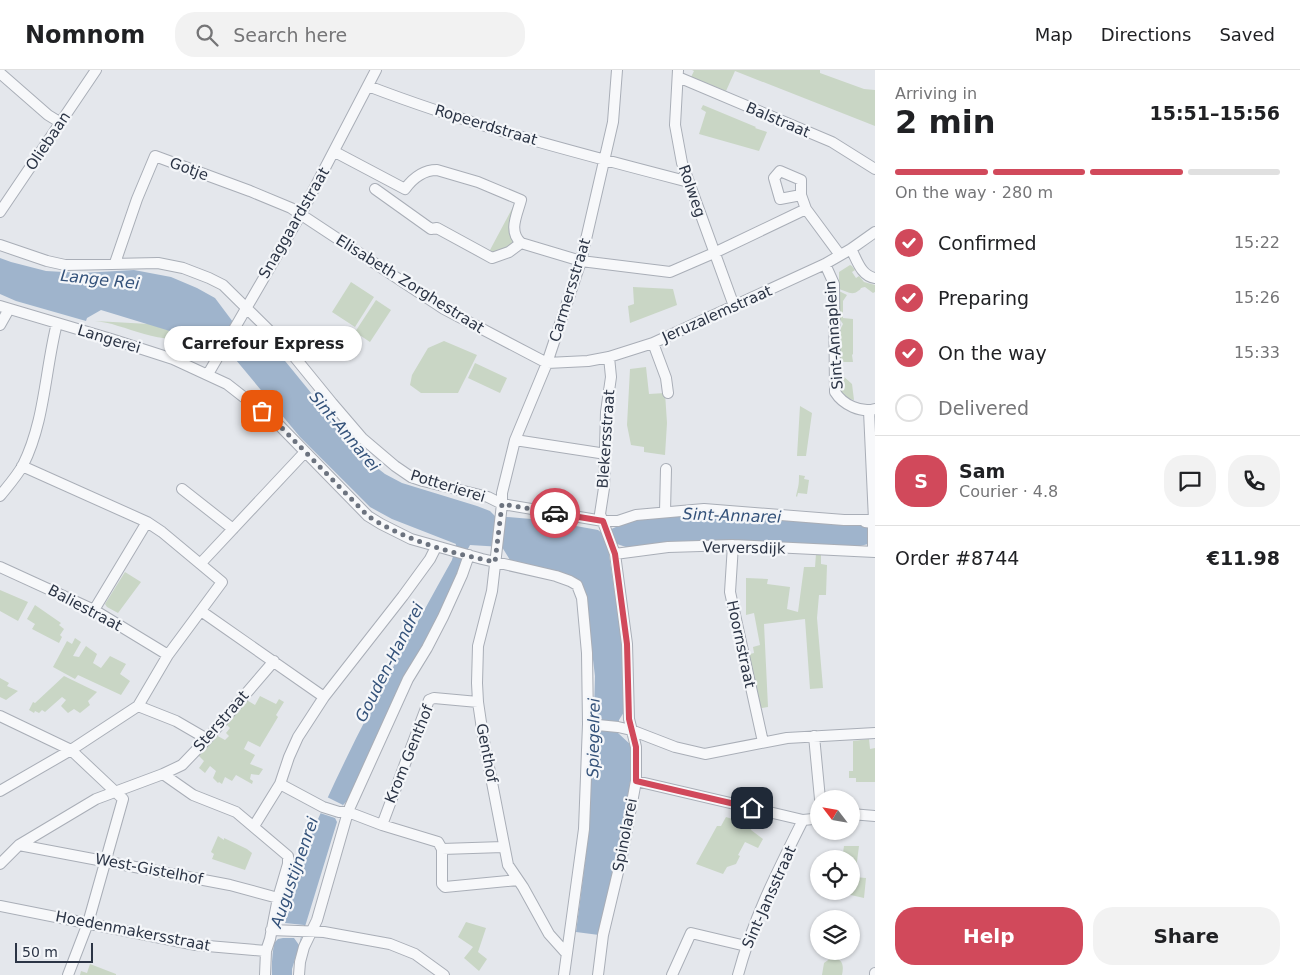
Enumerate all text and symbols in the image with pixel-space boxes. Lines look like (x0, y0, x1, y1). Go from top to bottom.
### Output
search box (175, 12, 525, 57)
text: Nomnom (25, 21, 145, 49)
icon: search (193, 21, 221, 49)
text: Search here (233, 24, 347, 46)
text: Map (1035, 24, 1073, 45)
text: Directions (1101, 24, 1191, 45)
text: Saved (1219, 24, 1275, 45)
text: Arriving in (895, 84, 977, 103)
street label: Balstraat (743, 98, 813, 142)
street label: Ropeerdstraat (432, 101, 540, 149)
text: 15:51–15:56 (1150, 102, 1280, 124)
text: 2 min (895, 103, 996, 141)
street label: Oliebaan (22, 108, 74, 174)
street label: Gotje (167, 154, 211, 184)
street label: Rolweg (675, 162, 709, 220)
street label: Snaggaardstraat (255, 164, 333, 282)
text: On the way · 280 m (895, 183, 1053, 202)
icon: check (895, 229, 923, 257)
street label: Elisabeth Zorghestraat (333, 231, 488, 337)
text: Confirmed (938, 232, 1037, 254)
text: 15:22 (1234, 233, 1280, 252)
street label: Carmersstraat (546, 236, 594, 344)
water label: Lange Rei (59, 266, 141, 293)
street label: Sint-Annaplein (821, 280, 847, 390)
street label: Jeruzalemstraat (658, 282, 775, 347)
icon: check (895, 284, 923, 312)
text: Preparing (938, 287, 1029, 309)
text: 15:26 (1234, 288, 1280, 307)
street label: Langerei (75, 321, 143, 357)
callout: Carrefour Express (163, 326, 361, 361)
text: Carrefour Express (182, 334, 344, 353)
icon: check (895, 339, 923, 367)
text: On the way (938, 342, 1047, 364)
text: 15:33 (1234, 343, 1280, 362)
water label: Sint-Annarei (306, 387, 384, 476)
street label: Blekersstraat (594, 389, 618, 489)
pin (241, 390, 283, 432)
icon: bag (248, 397, 276, 425)
text: Delivered (938, 397, 1029, 419)
button: chat (1164, 455, 1216, 507)
button: phone (1228, 455, 1280, 507)
text: Sam (959, 460, 1005, 482)
street label: Potterierei (408, 466, 488, 506)
text: S (914, 470, 928, 492)
text: Courier · 4.8 (959, 482, 1058, 501)
courier (530, 488, 580, 538)
icon: car (541, 499, 569, 527)
water label: Sint-Annarei (682, 504, 782, 527)
street label: Verversdijk (702, 538, 786, 558)
text: Order #8744 (895, 547, 1019, 569)
text: €11.98 (1207, 547, 1280, 569)
street label: Baliestraat (45, 581, 125, 635)
water label: Gouden-Handrei (351, 599, 428, 725)
street label: Hoornstraat (723, 599, 759, 690)
street label: Sterstraat (190, 687, 252, 755)
water label: Spiegelrei (583, 697, 604, 778)
street label: Krom Genthof (381, 702, 437, 806)
street label: Genthof (472, 722, 502, 785)
pin (731, 787, 773, 829)
north arrow (810, 790, 860, 840)
map controls (810, 790, 860, 960)
icon: home (738, 794, 766, 822)
street label: Spinolarei (609, 797, 641, 873)
water label: Augustijnenrei (266, 814, 322, 931)
street label: Sint-Jansstraat (738, 843, 800, 951)
street label: West-Gistelhof (93, 850, 205, 888)
button: locate (810, 850, 860, 900)
street label: Hoedenmakersstraat (54, 907, 212, 955)
button: Help (895, 907, 1083, 965)
button: Share (1093, 907, 1280, 965)
button: layers (810, 910, 860, 960)
scale bar (15, 940, 92, 963)
text: 50 m (22, 944, 58, 960)

